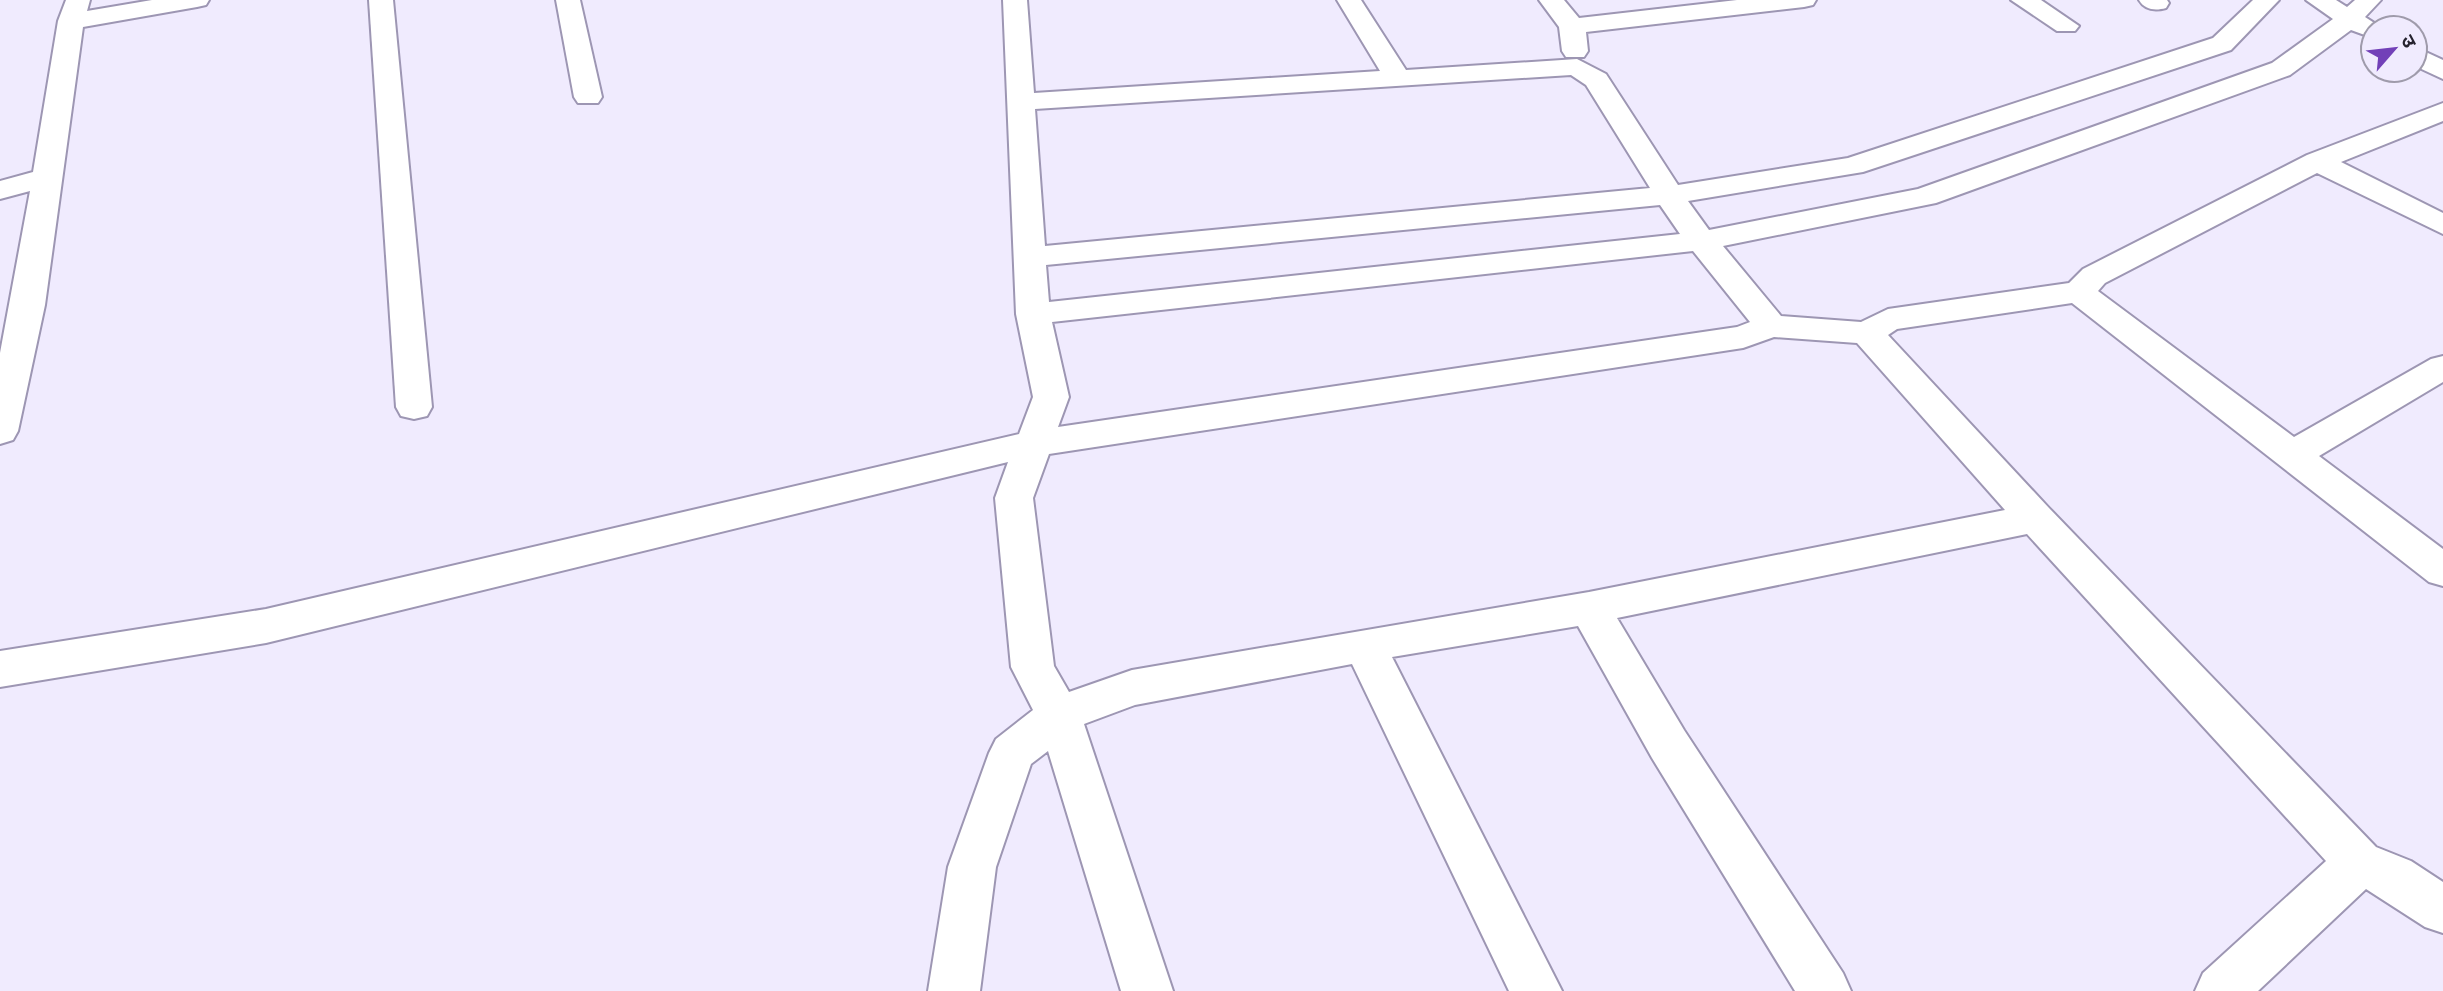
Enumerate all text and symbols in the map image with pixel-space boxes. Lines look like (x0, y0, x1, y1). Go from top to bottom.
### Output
north arrow (2359, 14, 2429, 84)
text: उ (2396, 30, 2423, 52)

